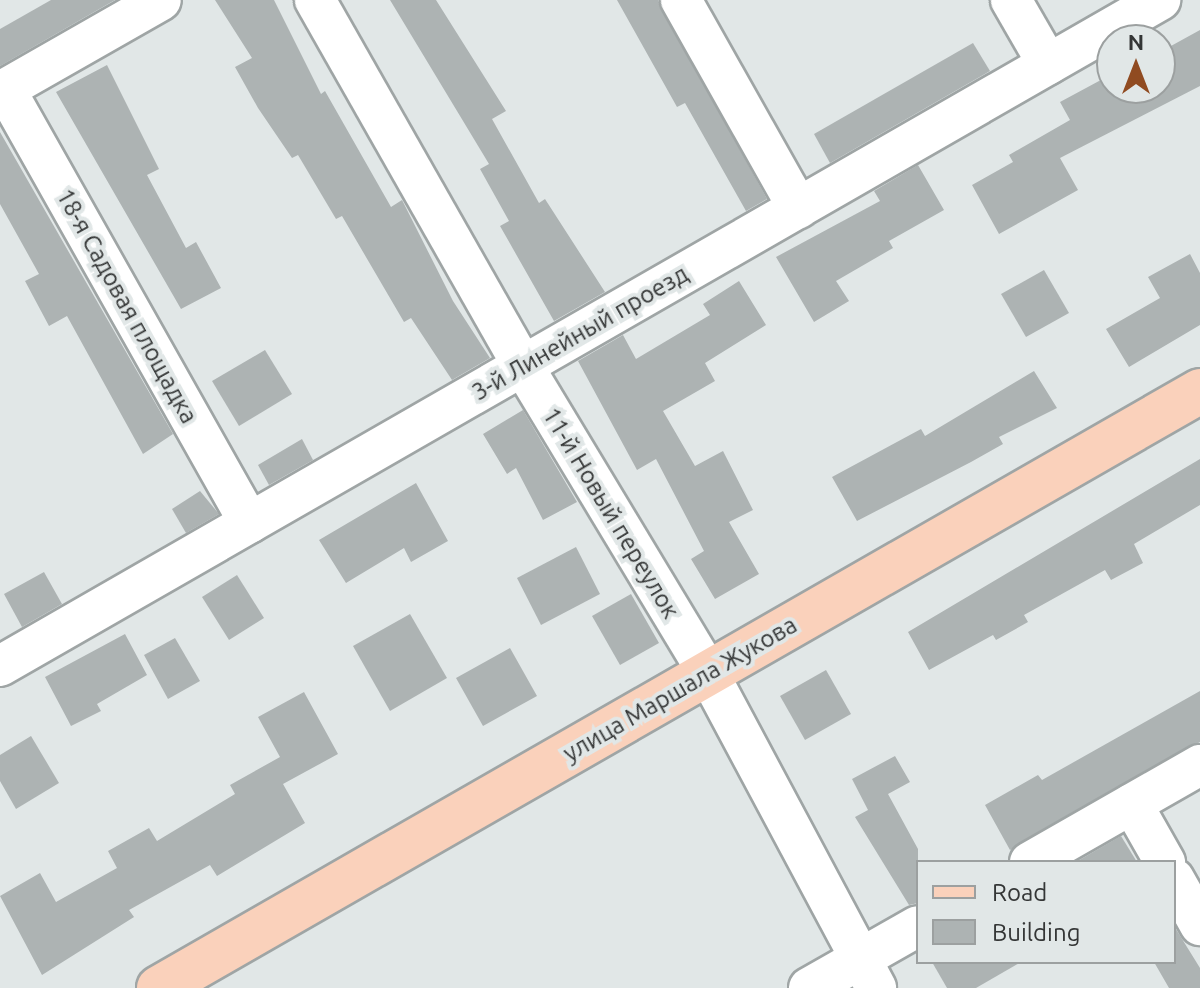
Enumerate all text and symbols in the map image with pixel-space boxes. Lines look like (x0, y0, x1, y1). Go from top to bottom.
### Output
north arrow (1096, 24, 1176, 104)
text: N (1128, 29, 1144, 54)
street label: 18-я Садовая площадка (50, 183, 204, 429)
street label: 3-й Линейный проезд (467, 259, 693, 407)
street label: 11-й Новый переулок (537, 402, 685, 624)
street label: улица Маршала Жукова (558, 610, 802, 768)
legend (916, 860, 1176, 964)
text: Road (992, 879, 1047, 906)
text: Building (992, 919, 1080, 946)

